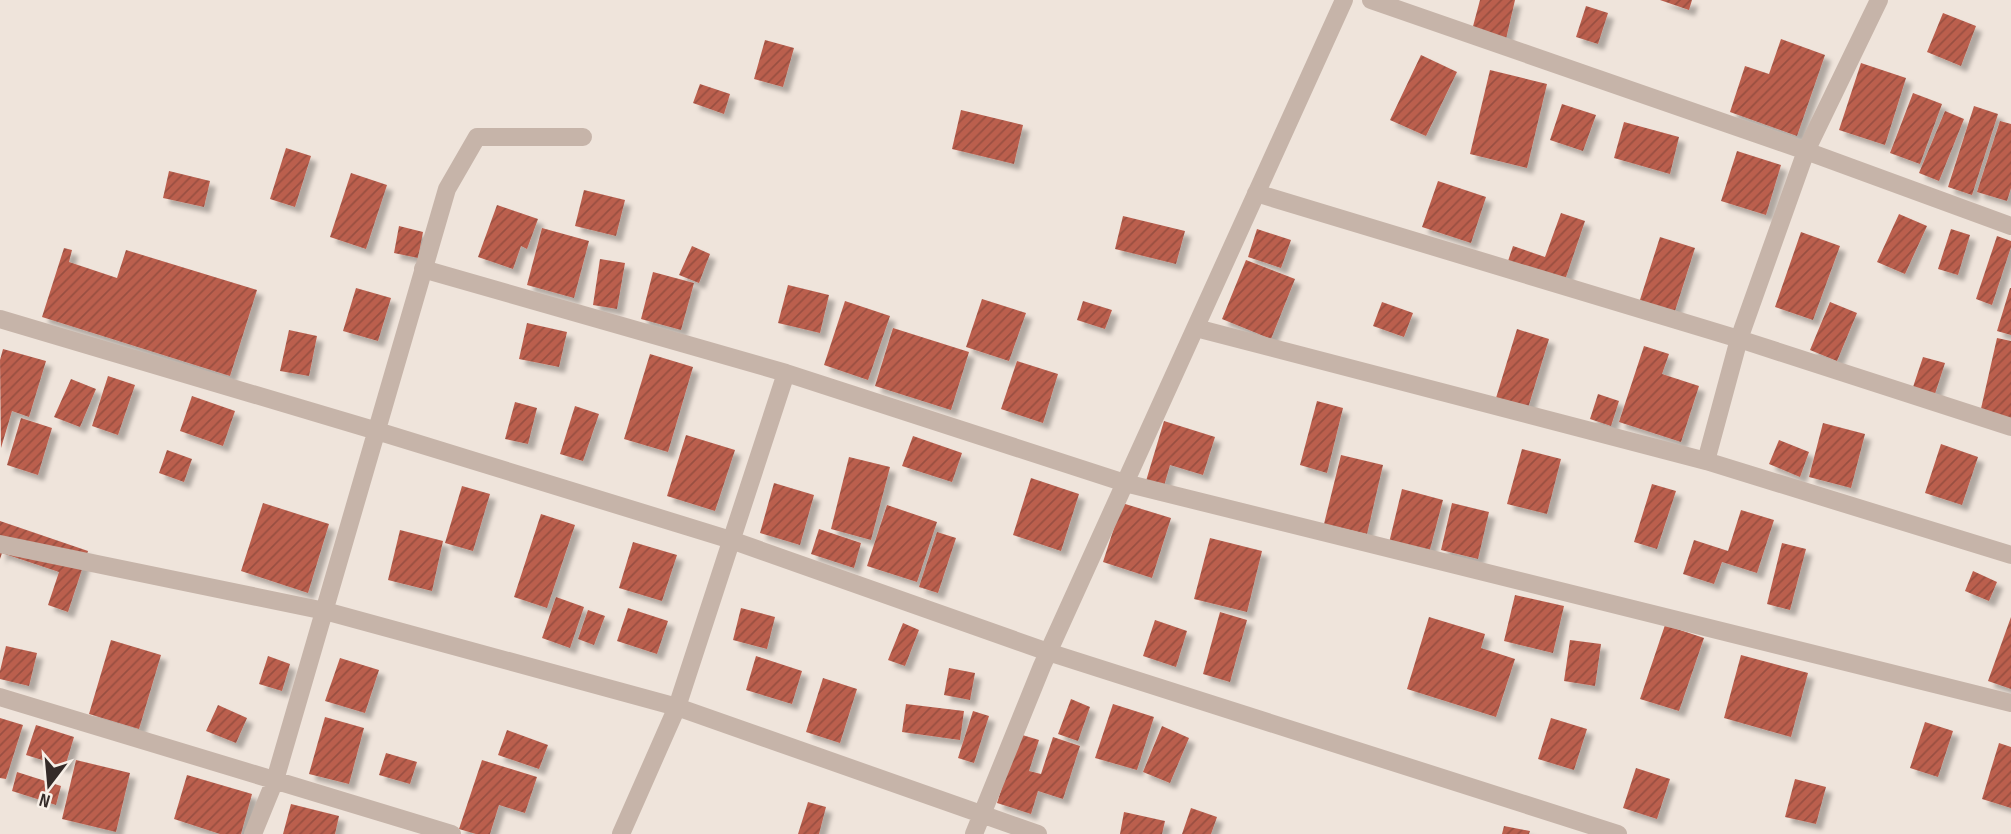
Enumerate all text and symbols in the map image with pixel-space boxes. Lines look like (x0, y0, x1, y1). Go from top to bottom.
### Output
north arrow (14, 750, 84, 820)
text: N (37, 787, 53, 812)

